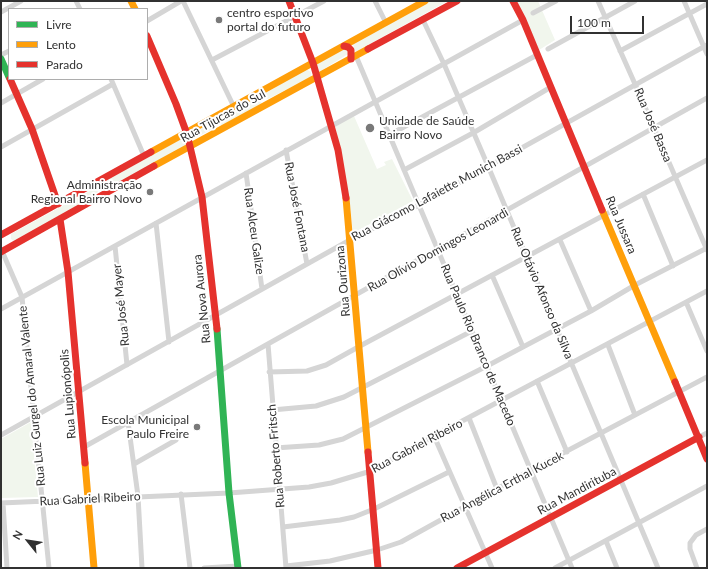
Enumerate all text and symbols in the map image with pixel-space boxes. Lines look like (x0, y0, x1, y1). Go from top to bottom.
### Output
place label: centro esportivo portal do futuro (227, 6, 314, 34)
legend (8, 8, 148, 80)
scale bar (572, 8, 646, 34)
marker: centro esportivo portal do futuro (214, 15, 224, 25)
text: 100 m (577, 15, 611, 30)
text: Livre (46, 17, 72, 32)
text: Lento (46, 37, 76, 52)
text: Parado (46, 57, 83, 72)
street label: Rua José Bassa (631, 86, 675, 164)
street label: Rua Tijucas do Sul (178, 87, 268, 145)
place label: Unidade de Saúde Bairro Novo (379, 114, 474, 142)
marker: Unidade de Saúde Bairro Novo (364, 122, 376, 134)
street label: Rua Giácomo Lafaiette Munich Bassi (349, 142, 525, 244)
street label: Rua José Fontana (281, 161, 313, 253)
place label: Administração Regional Bairro Novo (31, 178, 142, 206)
marker: Administração Regional Bairro Novo (145, 187, 155, 197)
street label: Rua Alceu Galize (241, 187, 267, 275)
street label: Rua Jussara (602, 194, 640, 256)
street label: Rua Olívio Domingos Leonardi (365, 205, 511, 295)
street label: Rua Otávio Afonso da Silva (508, 225, 576, 361)
street label: Rua Ourizona (333, 245, 353, 317)
street label: Rua Nova Aurora (190, 254, 214, 344)
street label: Rua Paulo Rio Branco de Macedo (437, 262, 519, 428)
street label: Rua José Mayer (110, 263, 132, 347)
street label: Rua Luiz Gurgel do Amaral Valente (15, 305, 49, 487)
street label: Rua Lupionópolis (57, 349, 79, 439)
street label: Rua Roberto Fritsch (264, 404, 288, 508)
place label: Escola Municipal Paulo Freire (101, 413, 189, 441)
street label: Rua Gabriel Ribeiro (369, 416, 465, 476)
marker: Escola Municipal Paulo Freire (192, 422, 202, 432)
street label: Rua Angélica Erthal Kucek (438, 448, 566, 526)
street label: Rua Mandirituba (535, 464, 619, 518)
street label: Rua Gabriel Ribeiro (39, 489, 141, 509)
north arrow (8, 521, 48, 561)
text: N (9, 528, 25, 542)

